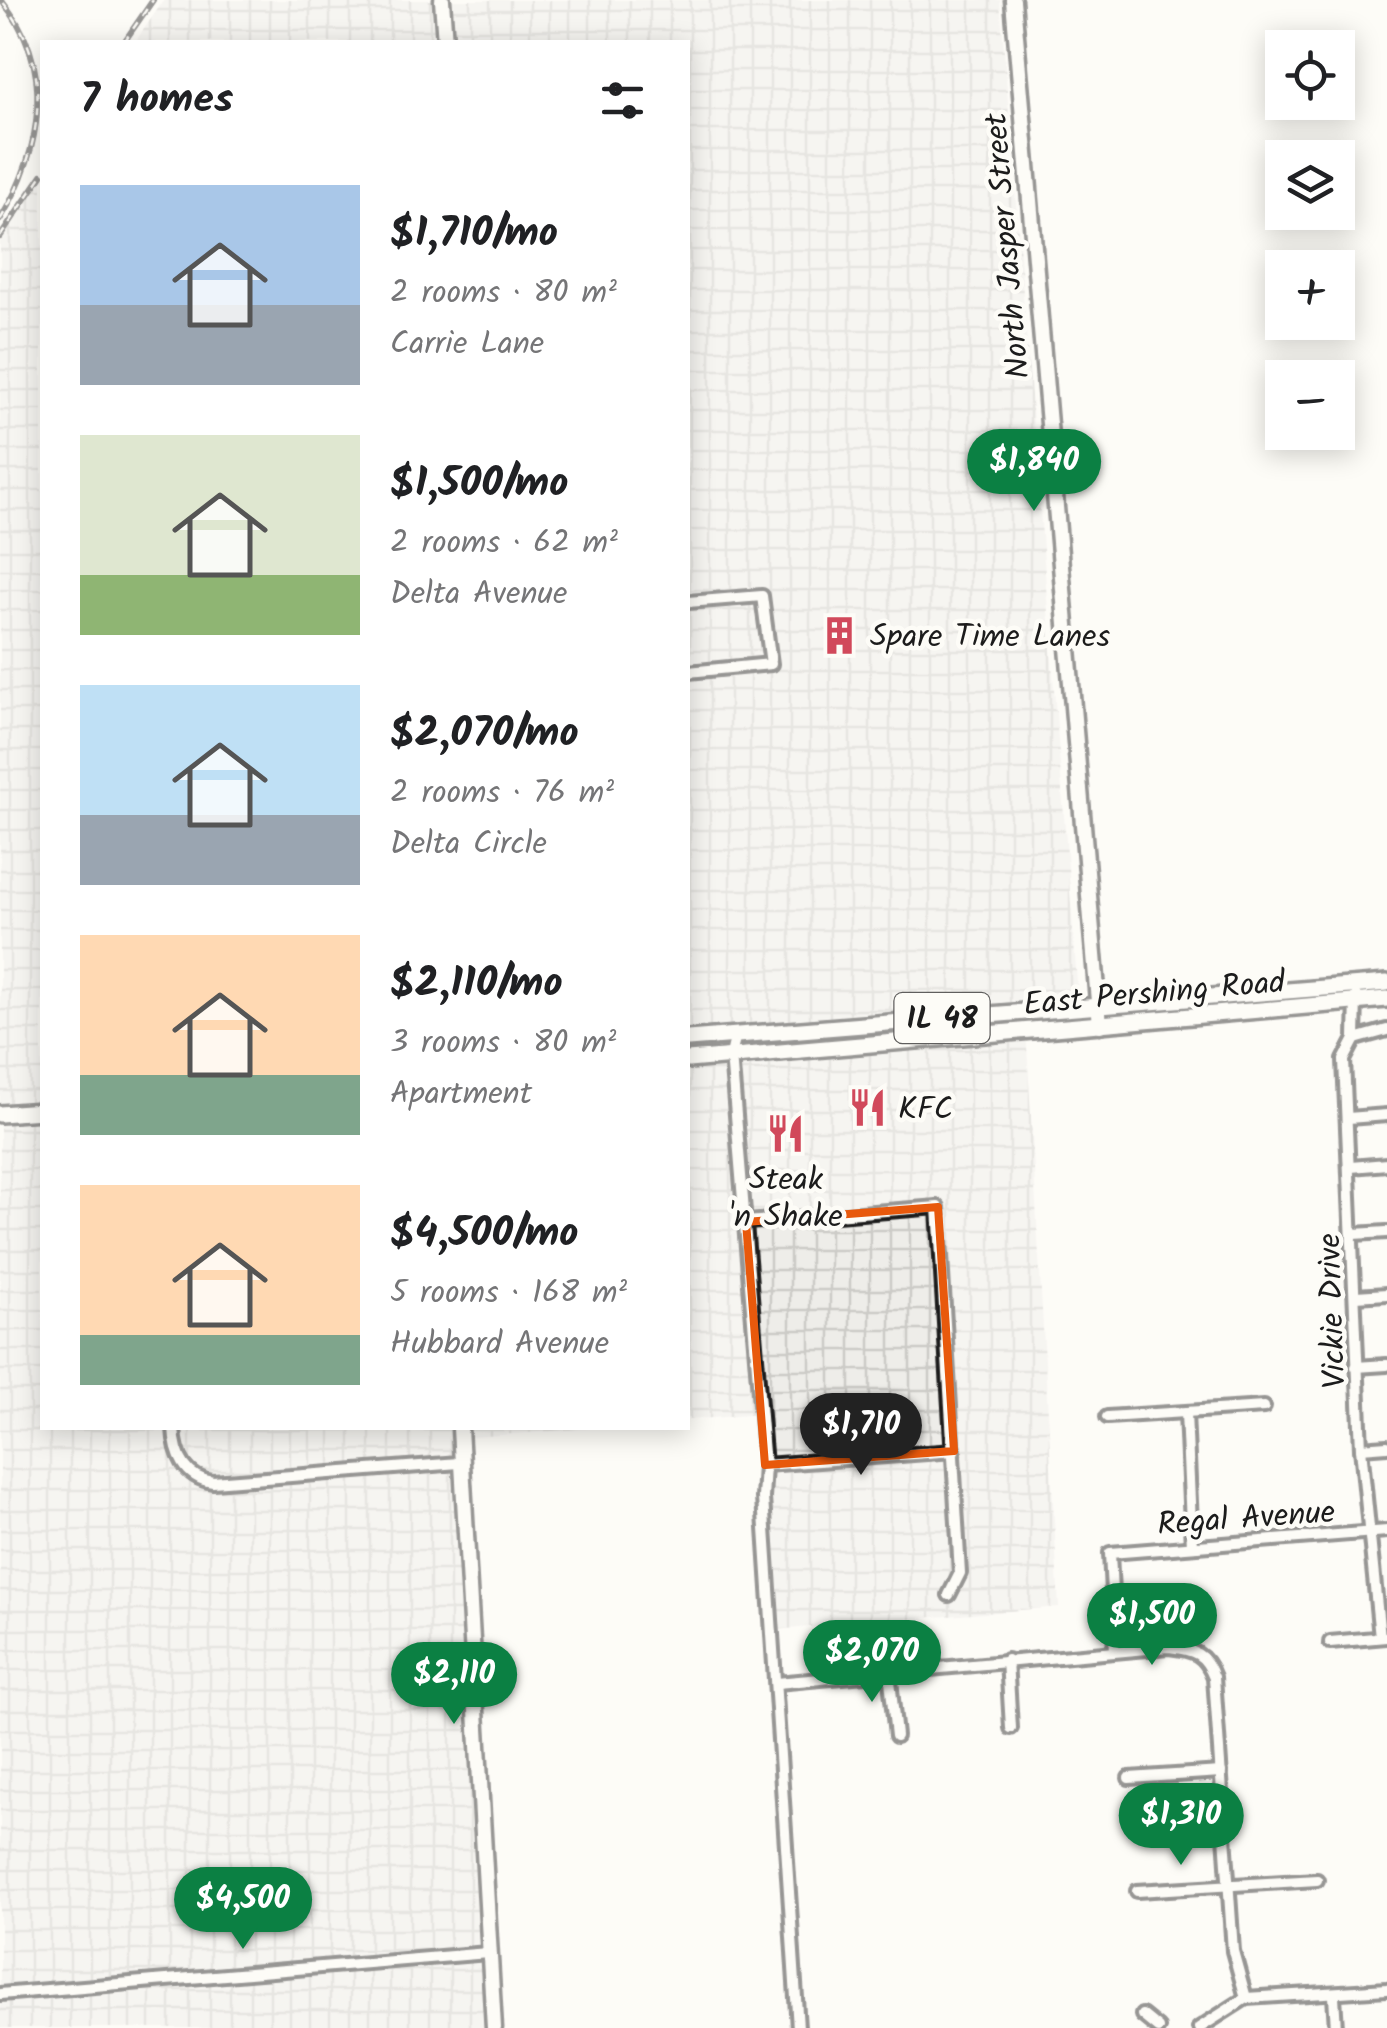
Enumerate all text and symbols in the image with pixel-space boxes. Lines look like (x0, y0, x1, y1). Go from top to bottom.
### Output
map controls (1265, 30, 1355, 450)
button: locate (1265, 30, 1355, 120)
text: 7 homes (80, 67, 233, 134)
icon: filters (595, 73, 650, 128)
street label: North Jasper Street (971, 110, 1046, 381)
button: layers (1265, 140, 1355, 230)
text: $1,710/mo (390, 201, 558, 268)
icon: home (160, 225, 280, 345)
button: + (1265, 250, 1355, 340)
text: 2 rooms · 80 m² (390, 268, 617, 319)
text: Carrie Lane (390, 319, 544, 370)
button: − (1265, 360, 1355, 450)
pin: $1,840 (953, 429, 1115, 514)
text: $1,840 (989, 436, 1079, 487)
text: $1,500/mo (390, 451, 568, 518)
icon: home (160, 475, 280, 595)
text: 2 rooms · 62 m² (390, 518, 618, 569)
text: Delta Avenue (390, 569, 567, 620)
place label: Spare Time Lanes (870, 612, 1110, 663)
building icon: Spare Time Lanes (819, 614, 861, 656)
text: $2,070/mo (390, 701, 579, 768)
icon: home (160, 725, 280, 845)
text: 2 rooms · 76 m² (390, 768, 614, 819)
text: Delta Circle (390, 819, 547, 870)
text: $2,110/mo (390, 951, 563, 1018)
street label: East Pershing Road (1021, 958, 1288, 1031)
icon: home (160, 975, 280, 1095)
road number: IL 48 (894, 993, 990, 1043)
text: 3 rooms · 80 m² (390, 1018, 616, 1069)
text: Apartment (390, 1069, 532, 1120)
place label: KFC (898, 1085, 953, 1136)
restaurant icon: KFC (847, 1087, 889, 1129)
restaurant icon: Steak 'n Shake (765, 1112, 807, 1154)
place label: Steak 'n Shake (729, 1155, 843, 1243)
text: $4,500/mo (390, 1201, 579, 1268)
icon: home (160, 1225, 280, 1345)
street label: Vickie Drive (1305, 1232, 1362, 1390)
text: 5 rooms · 168 m² (390, 1268, 627, 1319)
text: Hubbard Avenue (390, 1319, 609, 1370)
pin: $1,710 (780, 1393, 942, 1478)
text: $1,710 (822, 1400, 900, 1451)
street label: Regal Avenue (1156, 1488, 1337, 1551)
pin: $1,500 (1071, 1583, 1233, 1668)
text: $1,500 (1109, 1590, 1195, 1641)
pin: $2,070 (791, 1620, 953, 1705)
text: $2,070 (825, 1627, 919, 1678)
pin: $2,110 (373, 1642, 535, 1727)
text: $2,110 (413, 1649, 495, 1700)
pin: $1,310 (1100, 1783, 1262, 1868)
text: $1,310 (1141, 1790, 1221, 1841)
pin: $4,500 (162, 1867, 324, 1952)
text: $4,500 (196, 1874, 290, 1925)

